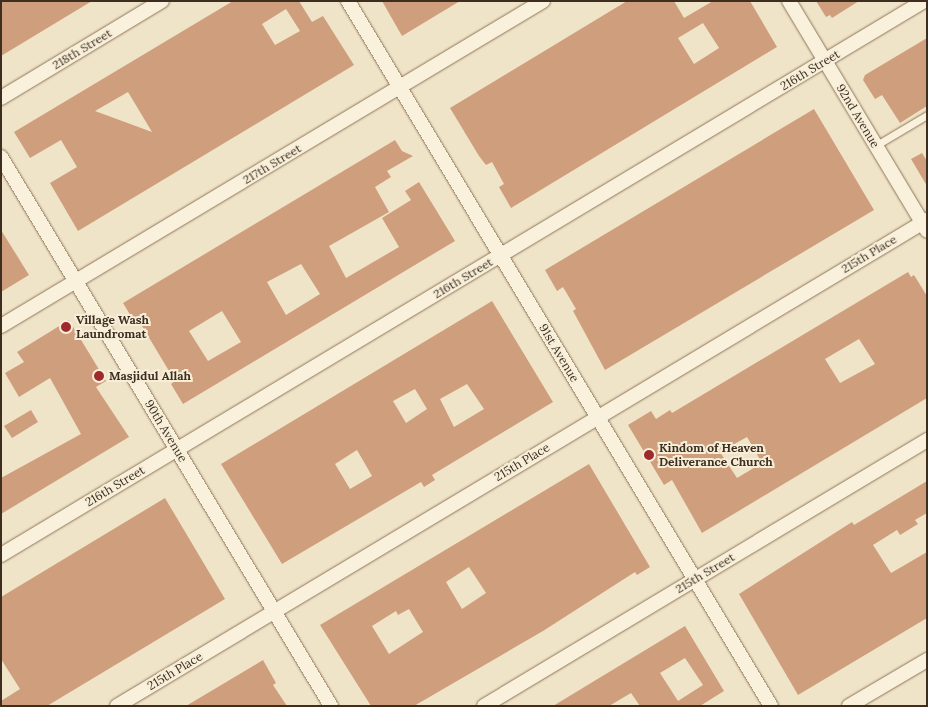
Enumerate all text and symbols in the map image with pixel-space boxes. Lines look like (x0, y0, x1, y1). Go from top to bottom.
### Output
street label: 218th Street (50, 26, 114, 72)
street label: 216th Street (778, 47, 842, 93)
street label: 92nd Avenue (833, 82, 883, 150)
street label: 217th Street (240, 141, 304, 187)
street label: 215th Place (839, 232, 899, 276)
street label: 216th Street (431, 255, 495, 301)
place label: Village Wash Laundromat (76, 313, 149, 341)
marker: Village Wash Laundromat (60, 321, 72, 333)
street label: 91st Avenue (536, 321, 582, 385)
place label: Masjidul Allah (109, 369, 191, 383)
marker: Masjidul Allah (93, 370, 105, 382)
street label: 90th Avenue (142, 397, 190, 465)
street label: 215th Place (492, 440, 552, 484)
place label: Kindom of Heaven Deliverance Church (659, 441, 773, 469)
marker: Kindom of Heaven Deliverance Church (643, 449, 655, 461)
street label: 216th Street (83, 463, 147, 509)
street label: 215th Street (673, 550, 737, 596)
street label: 215th Place (145, 649, 205, 693)

